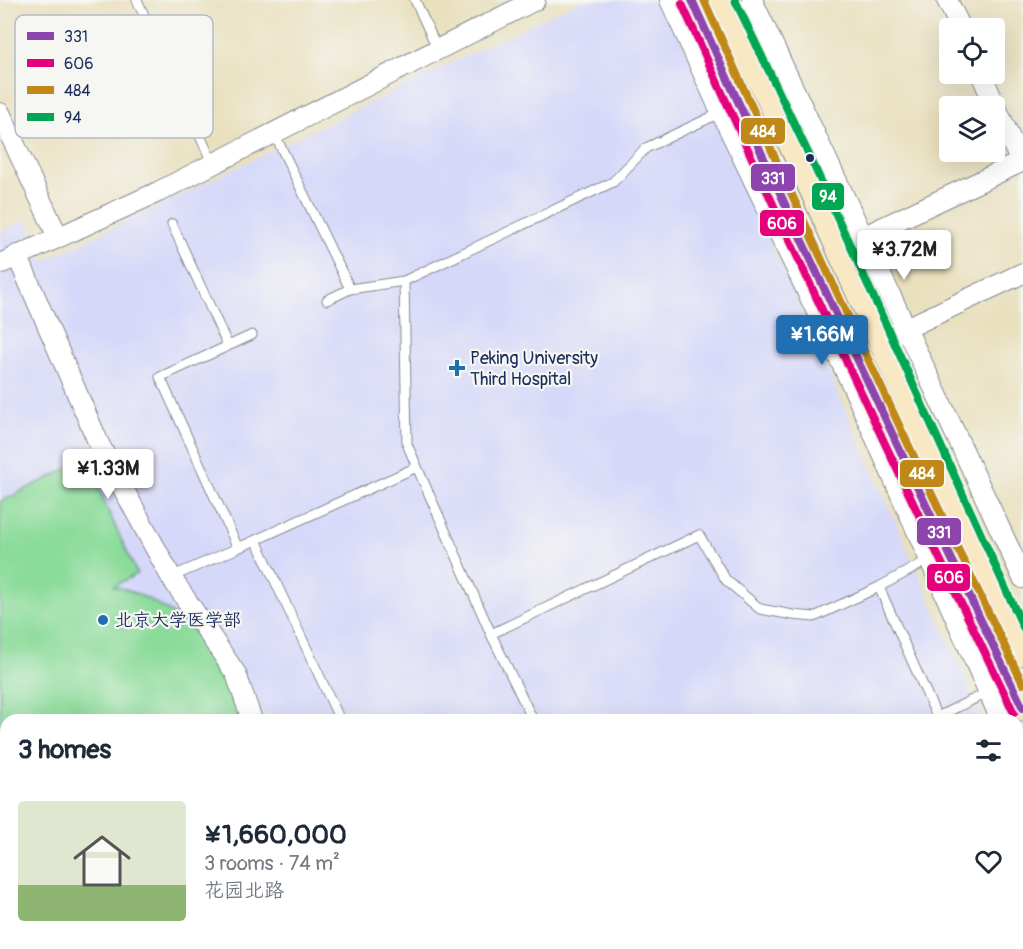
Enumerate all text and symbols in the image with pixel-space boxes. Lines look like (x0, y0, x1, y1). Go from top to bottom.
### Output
legend (15, 15, 213, 138)
map controls (939, 18, 1005, 162)
button: locate (939, 18, 1005, 84)
text: 331 (64, 27, 88, 47)
text: 606 (64, 54, 94, 74)
text: 484 (64, 81, 91, 101)
button: layers (939, 96, 1005, 162)
text: 94 (64, 108, 82, 128)
line badge: 484 (740, 117, 786, 145)
text: 484 (750, 122, 777, 142)
unlabelled marker (804, 152, 816, 164)
line badge: 331 (750, 163, 796, 192)
text: 331 (761, 169, 785, 189)
line badge: 94 (811, 182, 845, 211)
text: 94 (819, 187, 837, 207)
line badge: 606 (759, 209, 805, 237)
text: 606 (767, 214, 797, 234)
pin: ¥3.72M (855, 230, 953, 281)
text: ¥3.72M (871, 237, 937, 262)
pin: ¥1.66M (773, 315, 871, 366)
text: ¥1.66M (790, 322, 854, 347)
place label: Peking University Third Hospital (470, 347, 598, 391)
marker: Peking University Third Hospital (448, 359, 466, 377)
pin: ¥1.33M (59, 449, 157, 500)
text: ¥1.33M (77, 456, 139, 481)
line badge: 484 (899, 459, 945, 488)
text: 484 (909, 464, 936, 484)
line badge: 331 (916, 517, 962, 546)
text: 331 (927, 523, 951, 543)
line badge: 606 (926, 563, 971, 592)
text: 606 (934, 568, 964, 588)
place label: 北京大学医学部 (115, 609, 241, 632)
marker: 北京大学医学部 (96, 613, 110, 627)
text: 3 homes (18, 734, 111, 766)
icon: filters (972, 734, 1005, 767)
text: ¥1,660,000 (204, 819, 347, 851)
icon: home (66, 825, 138, 897)
icon: heart (972, 845, 1005, 878)
text: 3 rooms · 74 m² (204, 851, 340, 876)
text: 花园北路 (204, 878, 284, 903)

